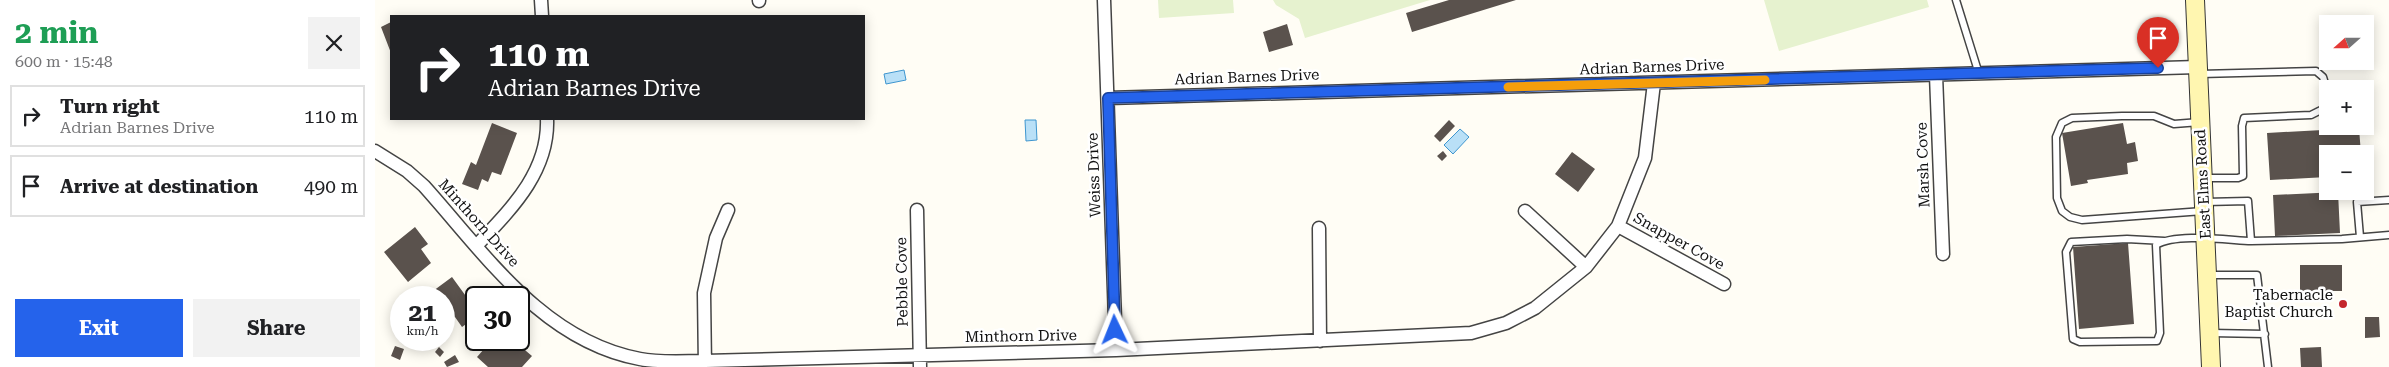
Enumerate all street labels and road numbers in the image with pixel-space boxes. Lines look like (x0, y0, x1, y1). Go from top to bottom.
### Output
street label: Adrian Barnes Drive (1579, 55, 1725, 79)
street label: Adrian Barnes Drive (1174, 65, 1320, 89)
street label: Marsh Cove (1913, 122, 1933, 208)
street label: East Elms Road (2191, 128, 2215, 239)
street label: Weiss Drive (1084, 132, 1104, 218)
street label: Minthorn Drive (435, 175, 523, 271)
street label: Snapper Cove (1630, 209, 1728, 273)
street label: Pebble Cove (892, 237, 912, 327)
street label: Minthorn Drive (965, 326, 1077, 346)

